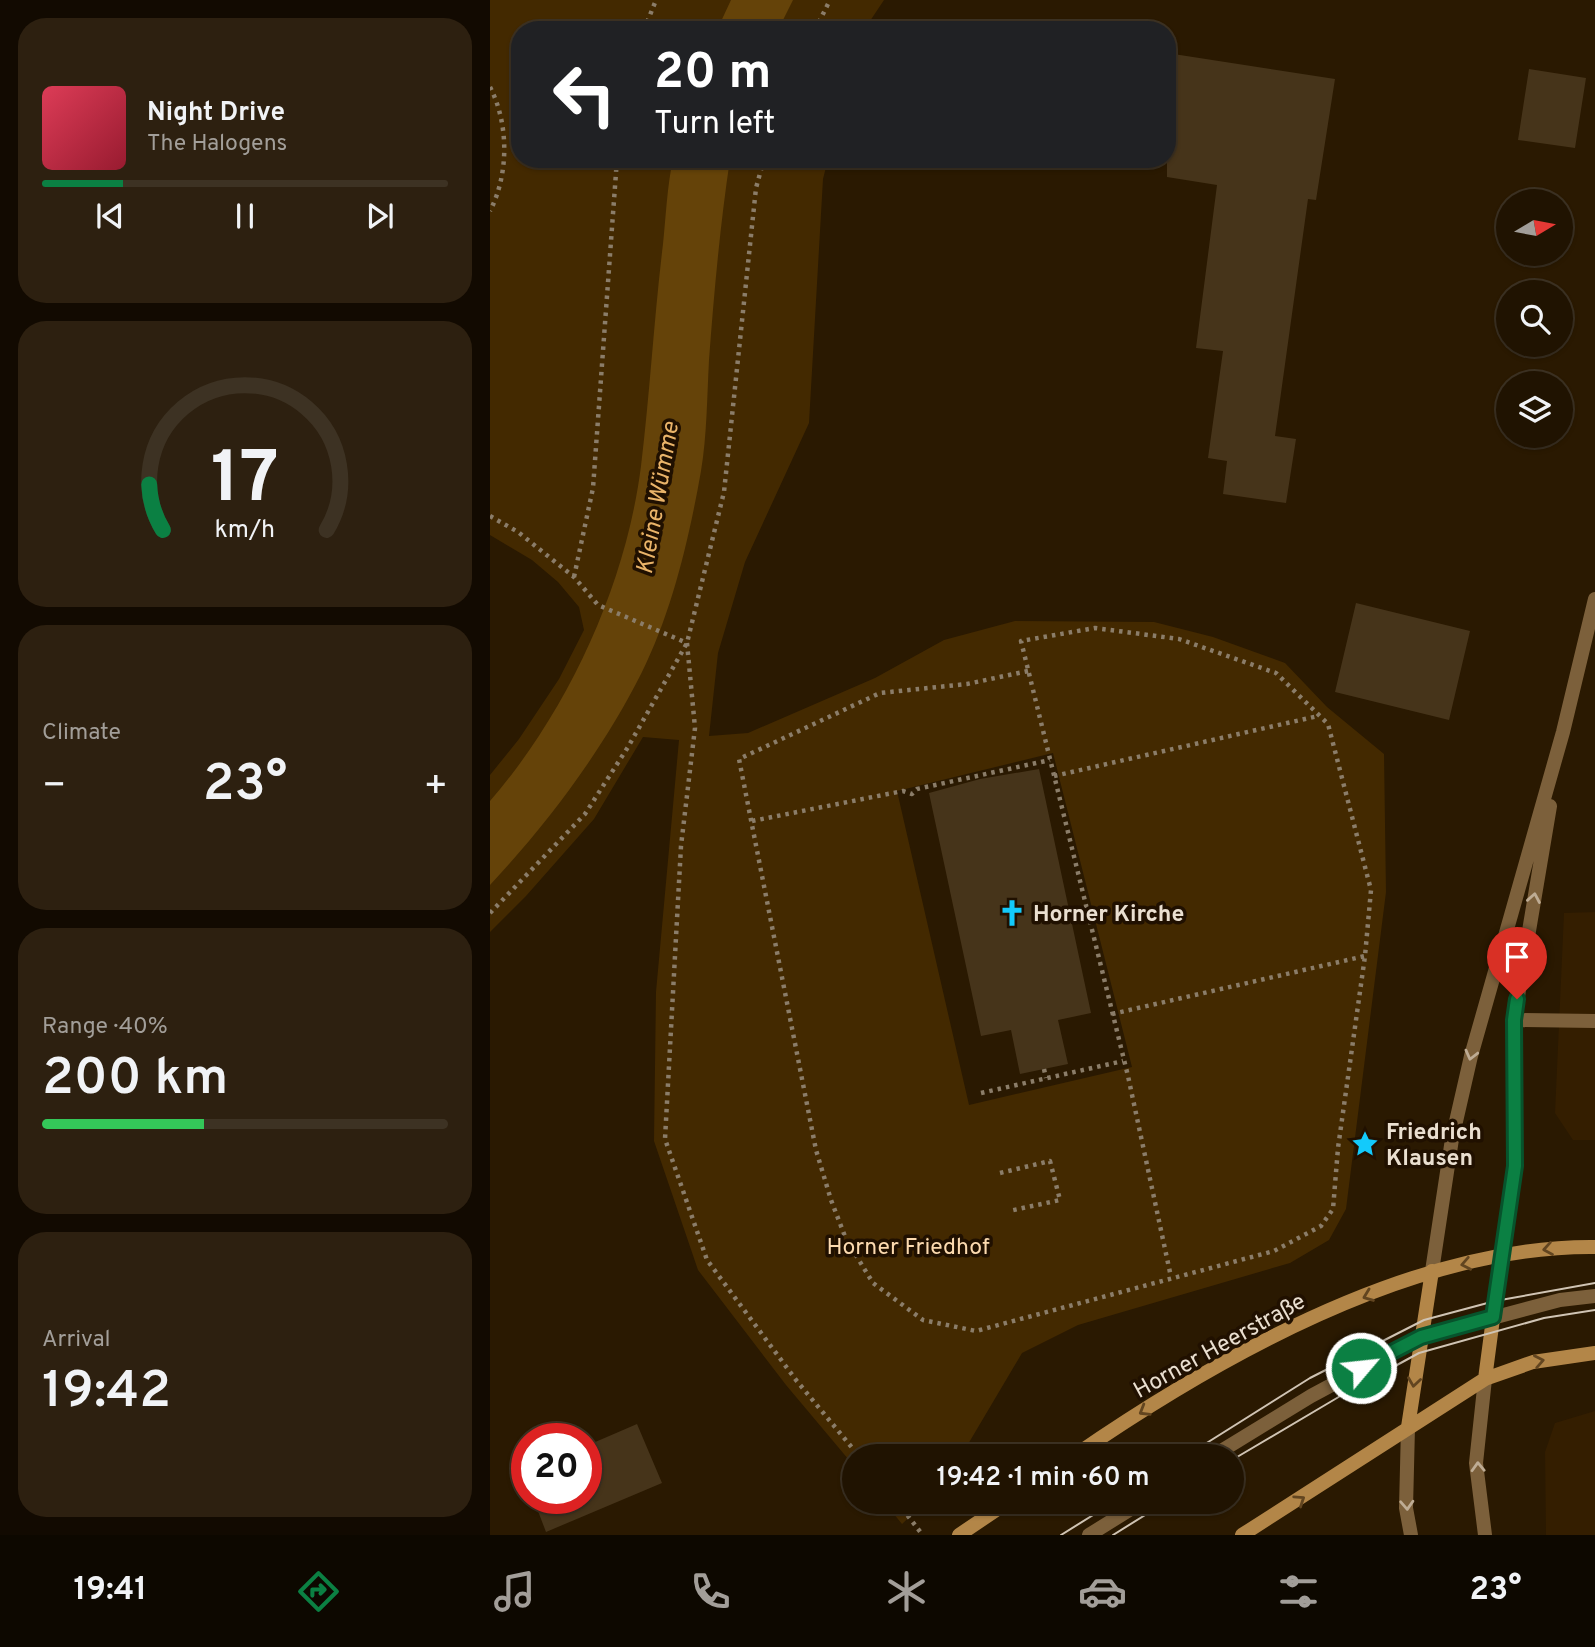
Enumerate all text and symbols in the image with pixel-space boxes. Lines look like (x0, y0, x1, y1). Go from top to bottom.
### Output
text: 20 m (654, 44, 771, 106)
icon: left (539, 49, 630, 140)
text: Night Drive (147, 97, 285, 130)
text: Turn left (654, 105, 775, 145)
text: The Halogens (147, 130, 287, 159)
north arrow (1496, 189, 1573, 266)
map controls (1496, 189, 1573, 448)
icon: previous (91, 197, 129, 235)
icon: pause (226, 197, 264, 235)
icon: next (361, 197, 399, 235)
button: search (1496, 280, 1573, 357)
button: layers (1496, 371, 1573, 448)
water label: Kleine Wümme (631, 419, 687, 577)
text: 17 (211, 437, 279, 529)
text: km/h (215, 515, 275, 547)
text: Climate (42, 719, 121, 748)
text: 23° (203, 753, 287, 819)
text: − (42, 763, 67, 812)
text: + (423, 763, 448, 812)
one-way arrow (1526, 892, 1541, 904)
church icon: Horner Kirche (997, 898, 1027, 928)
place label: Horner Kirche (1033, 901, 1184, 930)
pin (1487, 927, 1547, 999)
icon: arrive (1498, 938, 1536, 976)
text: Range · 40% (42, 1013, 168, 1042)
text: 200 km (42, 1047, 228, 1113)
one-way arrow (1465, 1049, 1479, 1061)
place label: Friedrich Klausen (1386, 1119, 1482, 1174)
place icon: Friedrich Klausen (1350, 1129, 1380, 1159)
park label: Horner Friedhof (826, 1234, 990, 1263)
one-way arrow (1542, 1241, 1553, 1256)
one-way arrow (1460, 1256, 1472, 1271)
one-way arrow (1362, 1287, 1374, 1301)
street label: Horner Heerstraße (1129, 1288, 1311, 1406)
text: Arrival (42, 1326, 111, 1355)
position arrow (1324, 1331, 1398, 1405)
one-way arrow (1533, 1355, 1545, 1370)
text: 19:42 (42, 1360, 171, 1426)
one-way arrow (1407, 1376, 1422, 1388)
one-way arrow (1139, 1403, 1152, 1416)
speed limit sign: 20 (511, 1423, 602, 1514)
one-way arrow (1470, 1461, 1485, 1472)
text: 19:42 · 1 min · 60 m (936, 1462, 1150, 1495)
one-way arrow (1292, 1495, 1305, 1508)
one-way arrow (1400, 1500, 1415, 1511)
icon: directions (294, 1567, 343, 1616)
icon: music (490, 1567, 539, 1616)
icon: phone (686, 1567, 735, 1616)
icon: climate (882, 1567, 931, 1616)
icon: car (1078, 1567, 1127, 1616)
icon: filters (1274, 1567, 1323, 1616)
text: 19:41 (73, 1571, 147, 1611)
text: 23° (1469, 1571, 1521, 1611)

